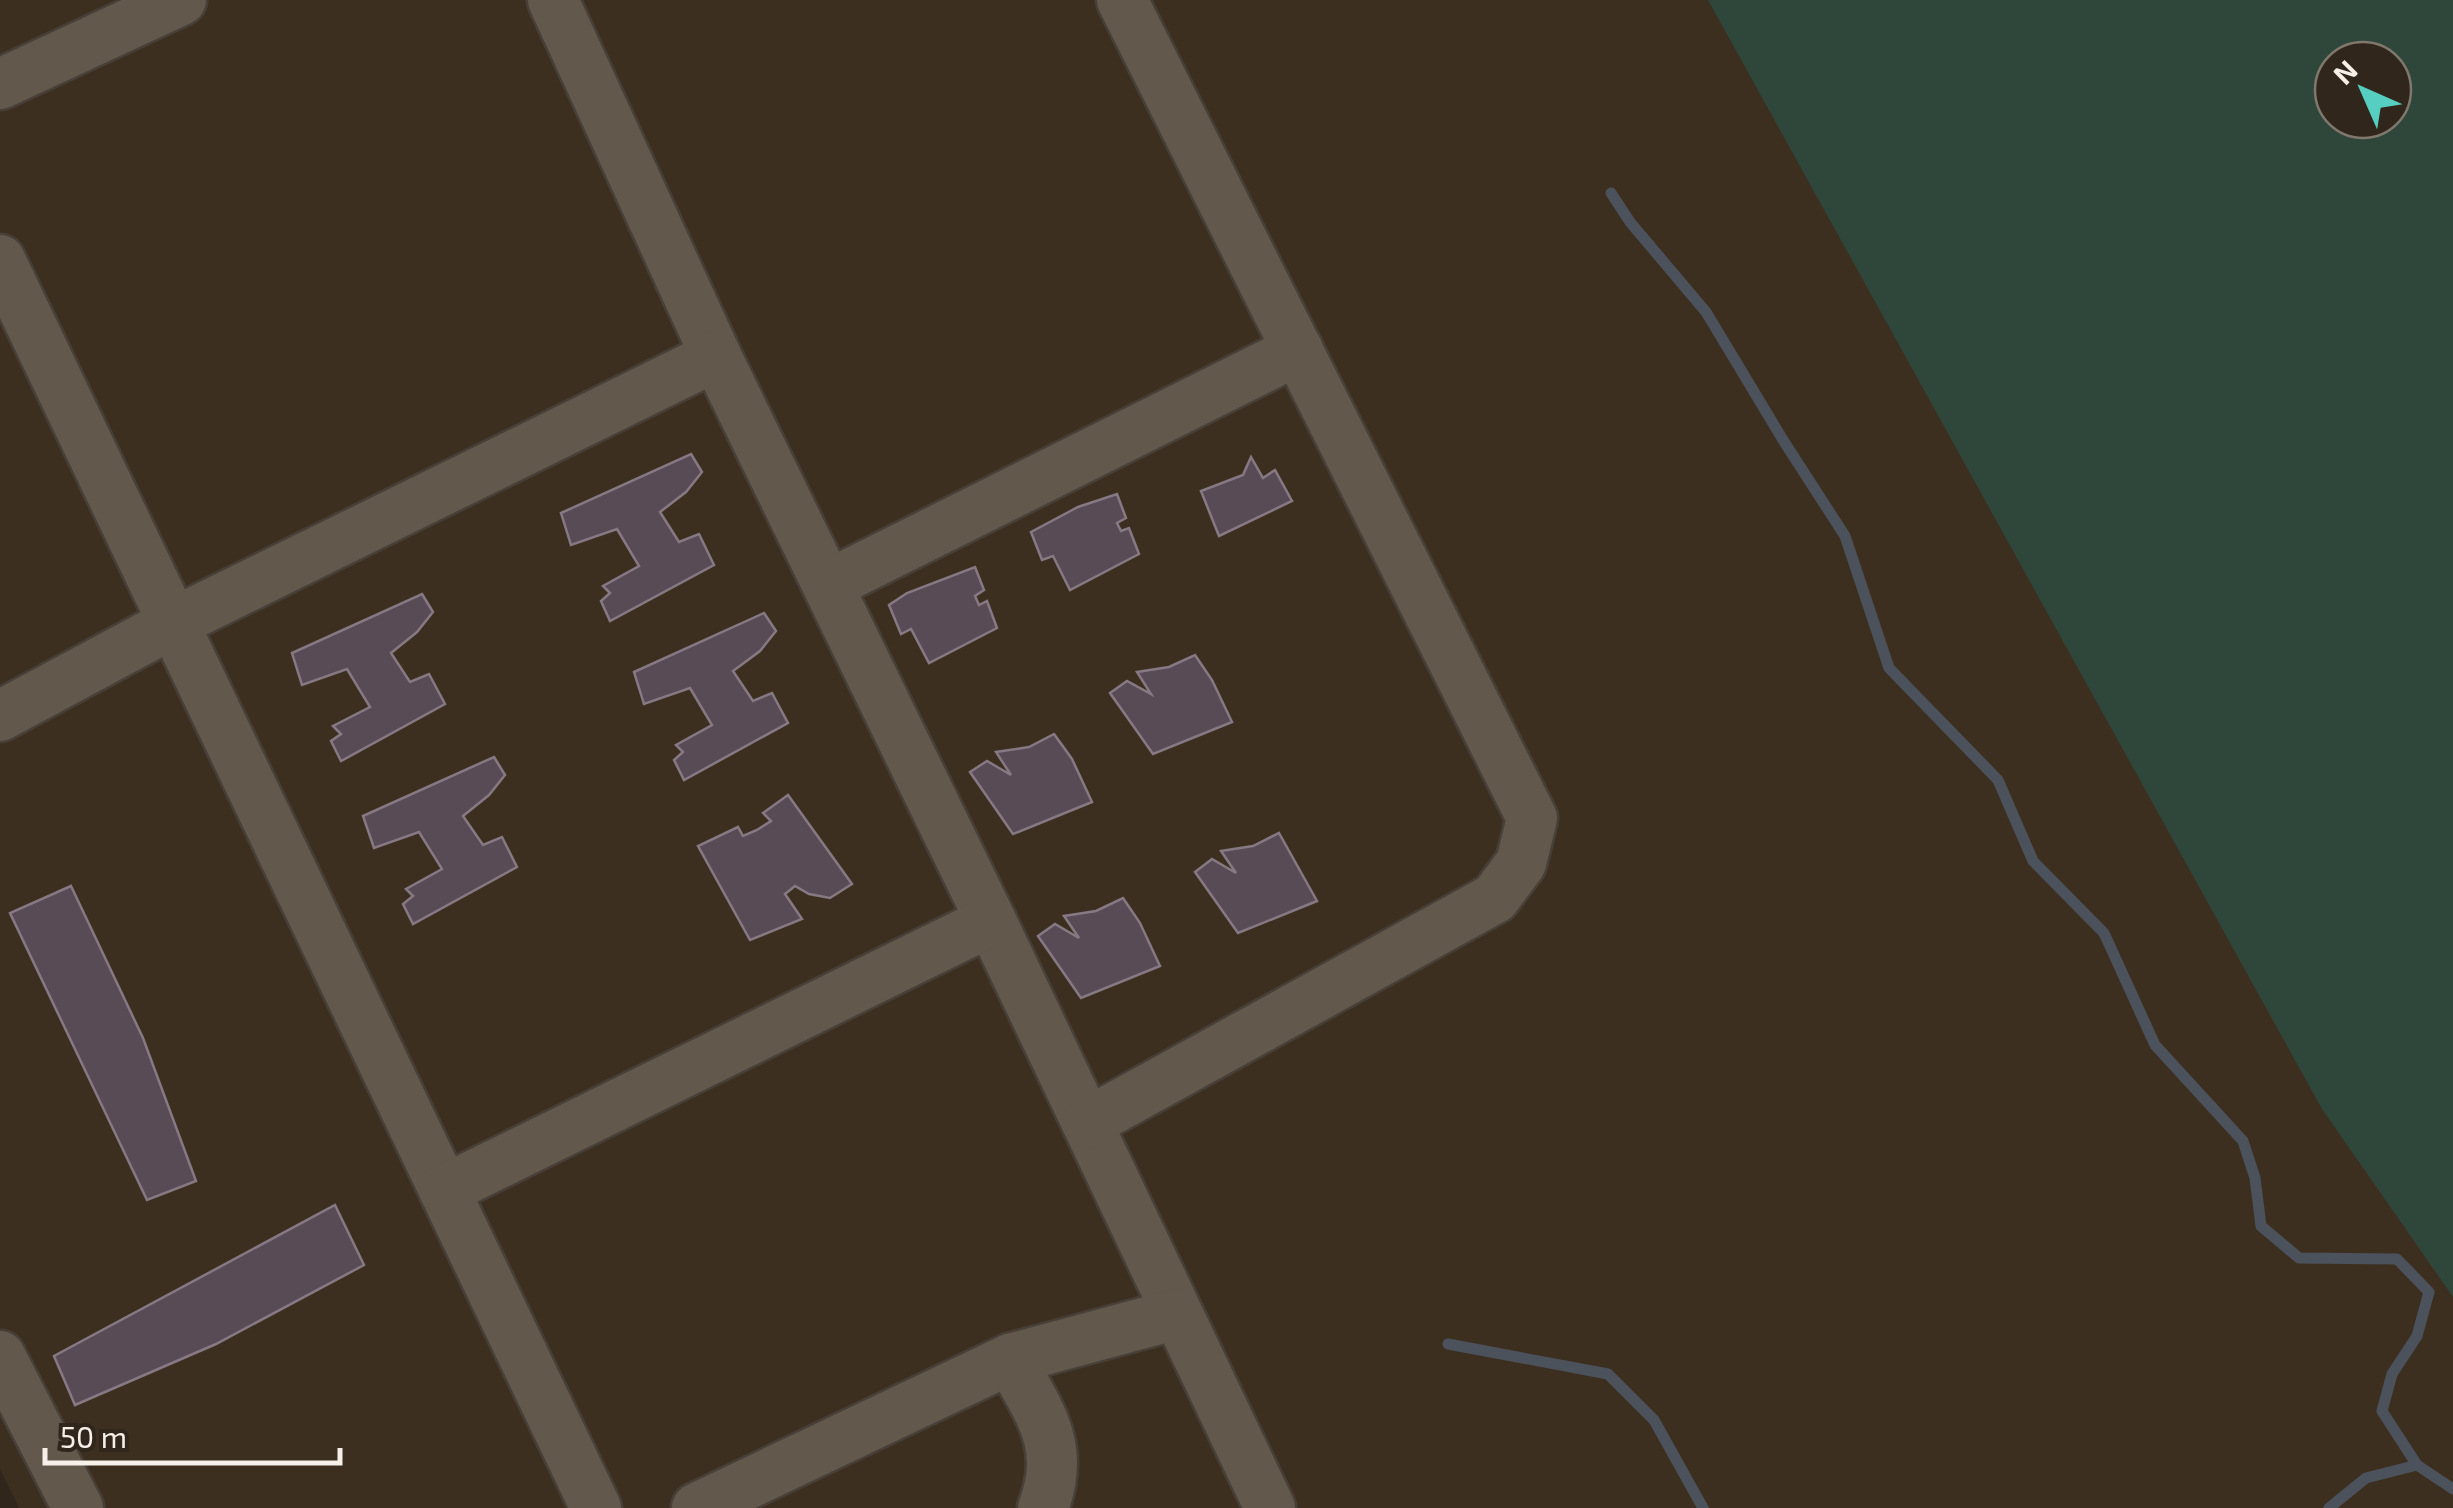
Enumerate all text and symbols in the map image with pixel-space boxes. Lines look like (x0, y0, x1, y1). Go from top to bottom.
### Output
north arrow (2313, 40, 2413, 140)
text: N (2325, 52, 2364, 91)
scale bar (45, 1403, 340, 1465)
text: 50 m (60, 1418, 127, 1454)

